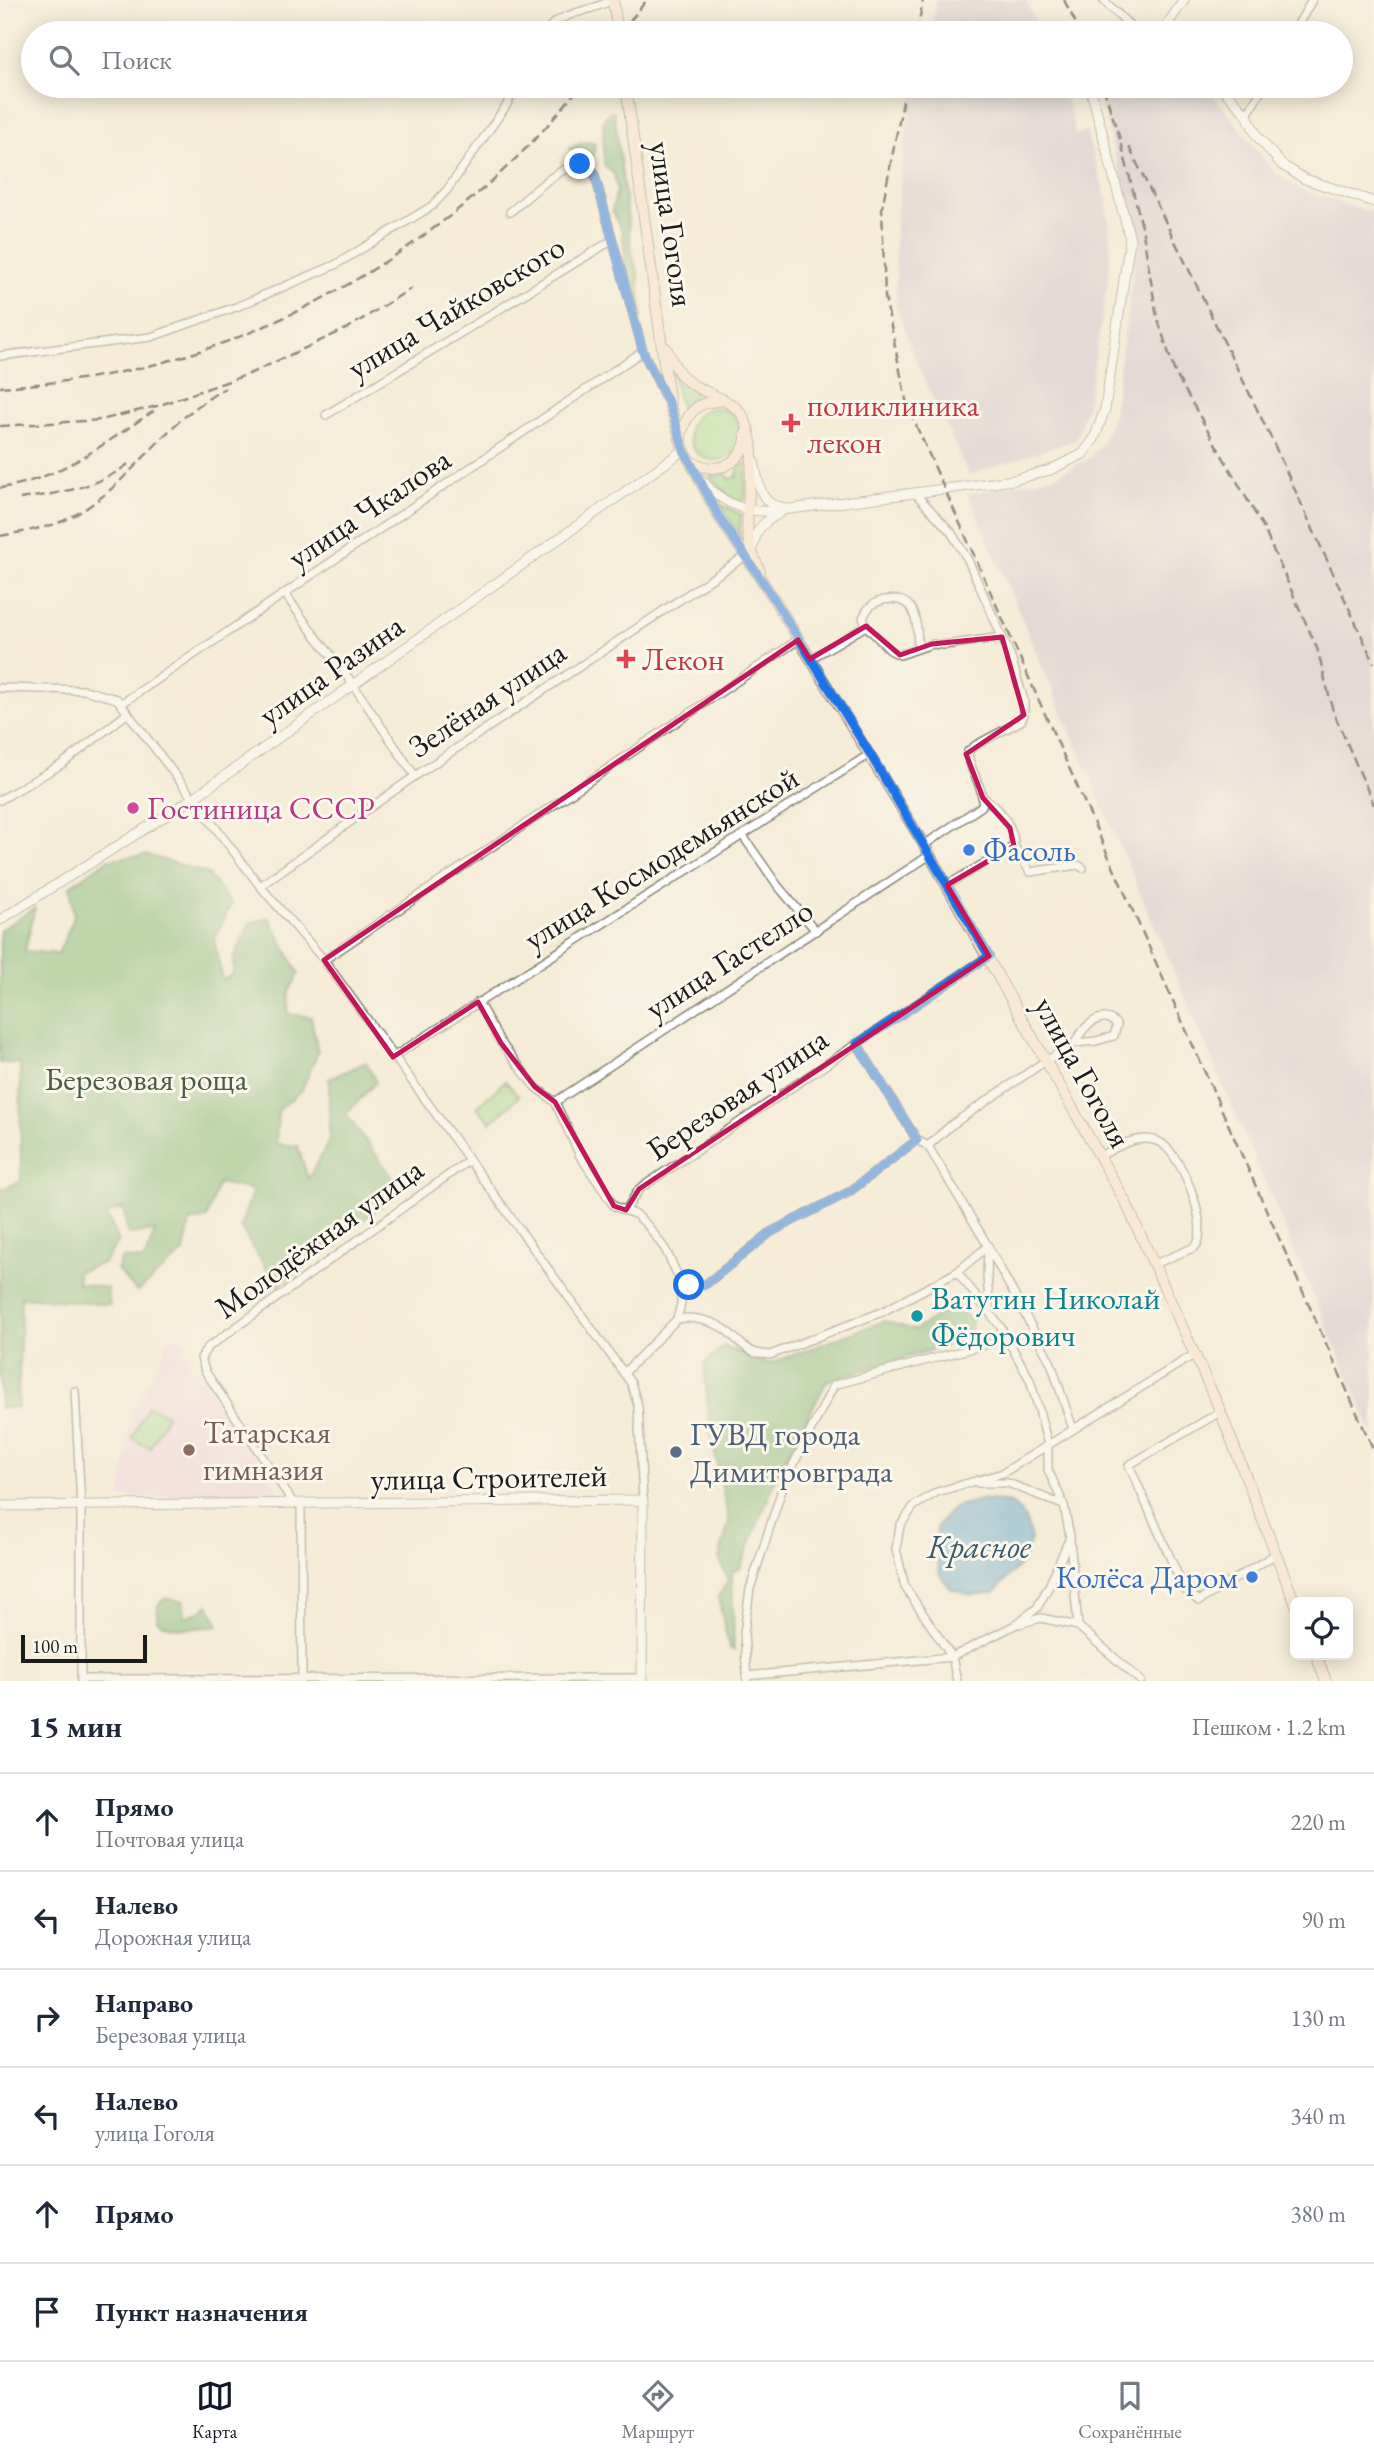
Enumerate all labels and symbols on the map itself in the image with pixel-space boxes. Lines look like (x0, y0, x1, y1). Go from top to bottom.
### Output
street label: улица Гоголя (640, 139, 704, 309)
route end (564, 148, 595, 179)
street label: улица Чайковского (339, 225, 573, 389)
place label: поликлиника лекон (807, 384, 979, 463)
marker: поликлиника лекон (781, 413, 801, 433)
street label: улица Чкалова (279, 438, 459, 578)
street label: улица Разина (250, 604, 412, 735)
street label: Зелёная улица (400, 631, 574, 767)
place label: Лекон (642, 638, 724, 680)
marker: Лекон (616, 649, 636, 669)
street label: улица Космодемьянской (516, 756, 806, 960)
place label: Гостиница СССР (147, 787, 375, 829)
marker: Гостиница СССР (125, 800, 141, 816)
place label: Фасоль (983, 829, 1076, 871)
marker: Фасоль (961, 842, 977, 858)
street label: улица Гастелло (637, 889, 821, 1029)
street label: улица Гоголя (1024, 989, 1142, 1155)
street label: Березовая улица (638, 1018, 836, 1170)
park label: Березовая роща (45, 1058, 248, 1100)
street label: Молодёжная улица (207, 1148, 432, 1328)
route start (673, 1269, 704, 1300)
place label: Ватутин Николай Фёдорович (931, 1277, 1160, 1356)
marker: Ватутин Николай Фёдорович (909, 1308, 925, 1324)
place label: Татарская гимназия (203, 1411, 331, 1490)
place label: ГУВД города Димитровграда (690, 1413, 893, 1492)
marker: Татарская гимназия (181, 1442, 197, 1458)
marker: ГУВД города Димитровграда (668, 1444, 684, 1460)
street label: улица Строителей (370, 1454, 608, 1500)
water label: Красное (926, 1525, 1032, 1568)
place label: Колёса Даром (1056, 1556, 1238, 1598)
marker: Колёса Даром (1244, 1569, 1260, 1585)
scale bar (21, 1632, 147, 1664)

